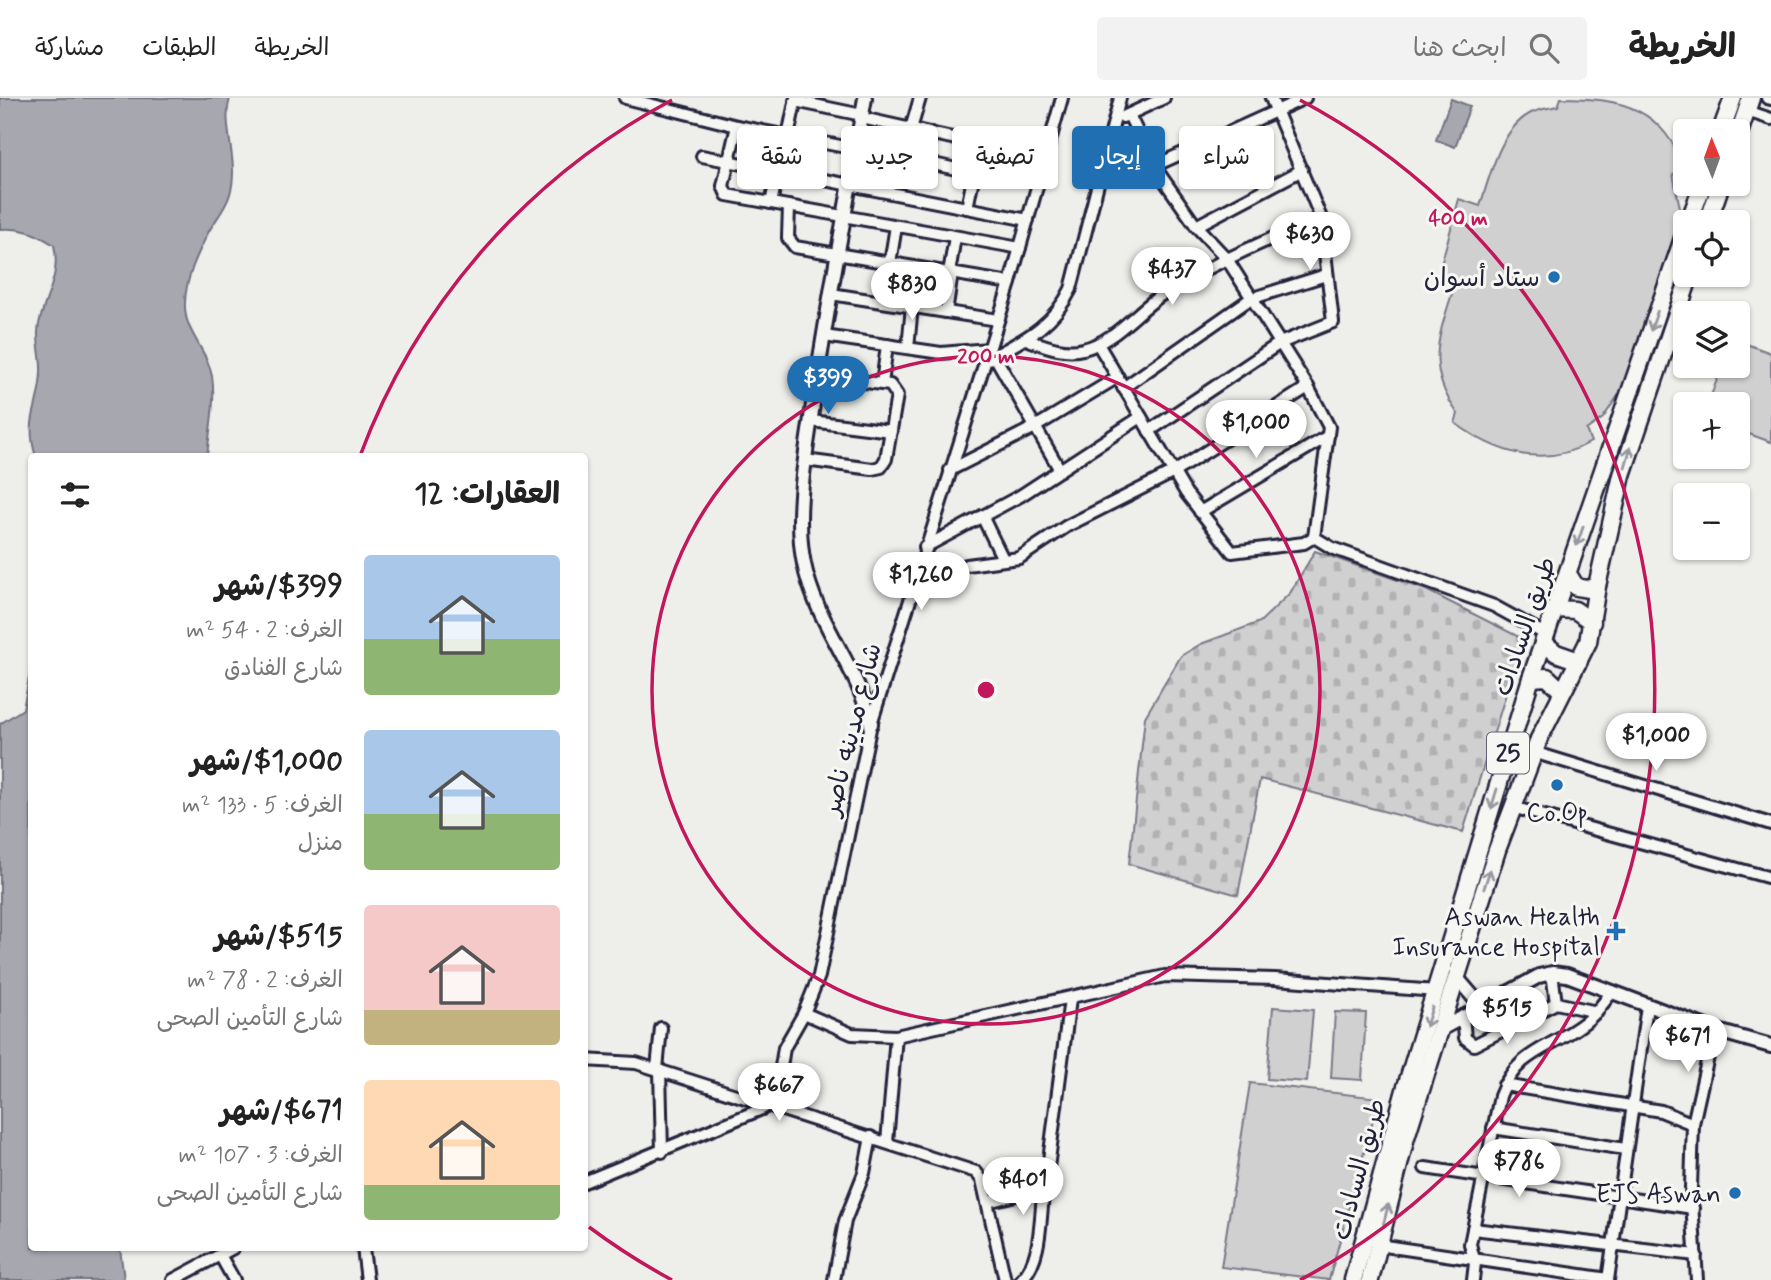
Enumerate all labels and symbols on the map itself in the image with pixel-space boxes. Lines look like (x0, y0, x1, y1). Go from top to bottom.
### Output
north arrow (1673, 119, 1750, 196)
text: 400 m (1428, 205, 1488, 233)
pin: $630 (1269, 212, 1351, 272)
pin: $437 (1131, 248, 1213, 307)
pin: $830 (871, 262, 953, 322)
place label: ستاد أسوان (1424, 262, 1540, 296)
marker: ستاد أسوان (1546, 269, 1562, 285)
one-way arrow (1647, 309, 1660, 331)
text: 200 m (957, 343, 1015, 371)
pin: $399 (787, 356, 869, 416)
pin: $1,000 (1199, 400, 1313, 460)
one-way arrow (1622, 446, 1635, 468)
one-way arrow (1573, 525, 1586, 547)
pin: $1,260 (864, 552, 978, 612)
street label: طريق السادات (1486, 552, 1566, 701)
street label: شارع مدينه ناصر (815, 640, 891, 821)
centre of rings (974, 678, 998, 702)
pin: $1,000 (1599, 714, 1713, 773)
road number: 25 (1487, 732, 1529, 774)
marker: Co.Op (1549, 777, 1565, 793)
one-way arrow (1486, 787, 1499, 809)
place label: Co.Op (1526, 797, 1588, 831)
one-way arrow (1482, 868, 1495, 890)
place label: Aswan Health Insurance Hospital (1392, 901, 1600, 965)
marker: Aswan Health Insurance Hospital (1606, 921, 1626, 941)
pin: $515 (1466, 986, 1548, 1046)
one-way arrow (1421, 1005, 1434, 1027)
pin: $671 (1647, 1014, 1729, 1074)
pin: $667 (738, 1063, 820, 1123)
street label: طريق السادات (1325, 1095, 1395, 1244)
pin: $786 (1478, 1140, 1560, 1199)
pin: $401 (982, 1158, 1064, 1217)
place label: EJS Aswan (1596, 1178, 1721, 1212)
marker: EJS Aswan (1727, 1185, 1743, 1201)
one-way arrow (1380, 1203, 1393, 1226)

